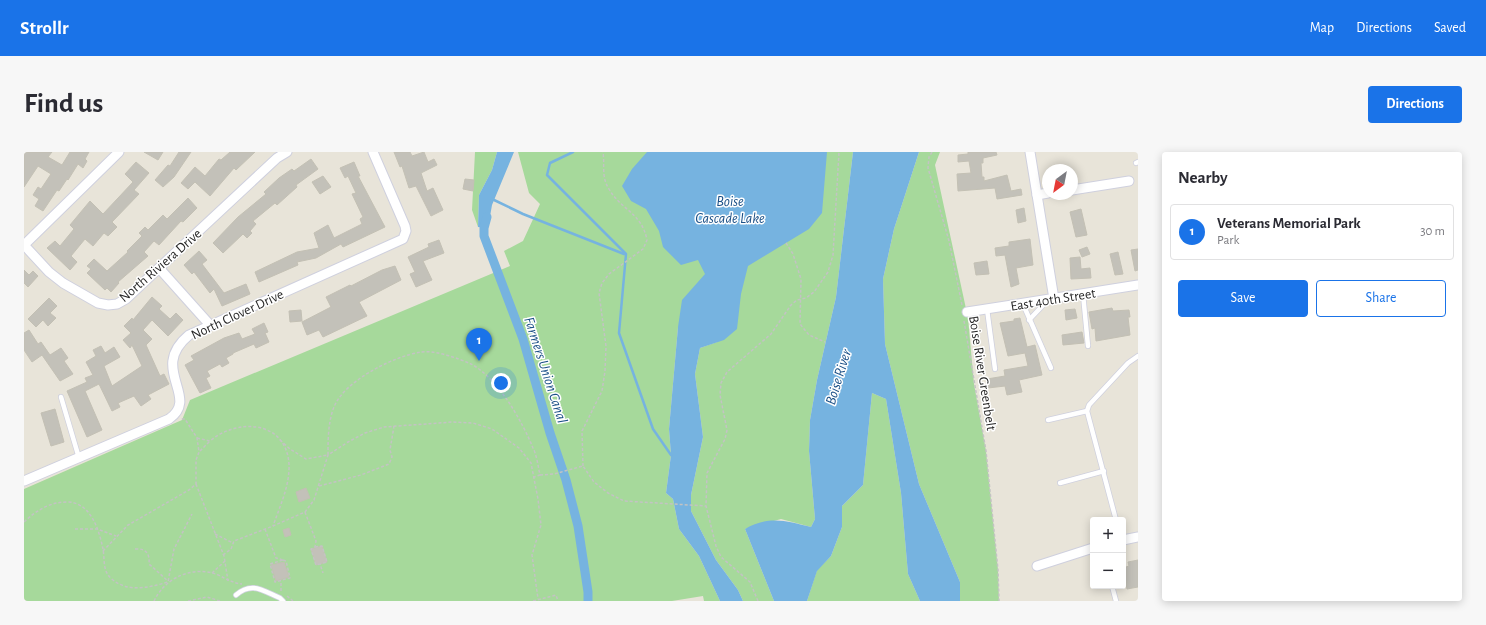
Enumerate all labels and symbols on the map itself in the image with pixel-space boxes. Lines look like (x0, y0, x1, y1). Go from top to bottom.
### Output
north arrow (1042, 164, 1078, 200)
water label: Boise Cascade Lake (695, 194, 765, 226)
street label: North Riviera Drive (117, 226, 204, 305)
street label: East 40th Street (1010, 286, 1097, 314)
street label: North Clover Drive (189, 287, 286, 342)
water label: Farmers Union Canal (521, 315, 570, 425)
street label: Boise River Greenbelt (966, 315, 998, 432)
pin: 1 (466, 328, 492, 361)
water label: Boise River (823, 347, 854, 407)
your location (491, 373, 511, 393)

